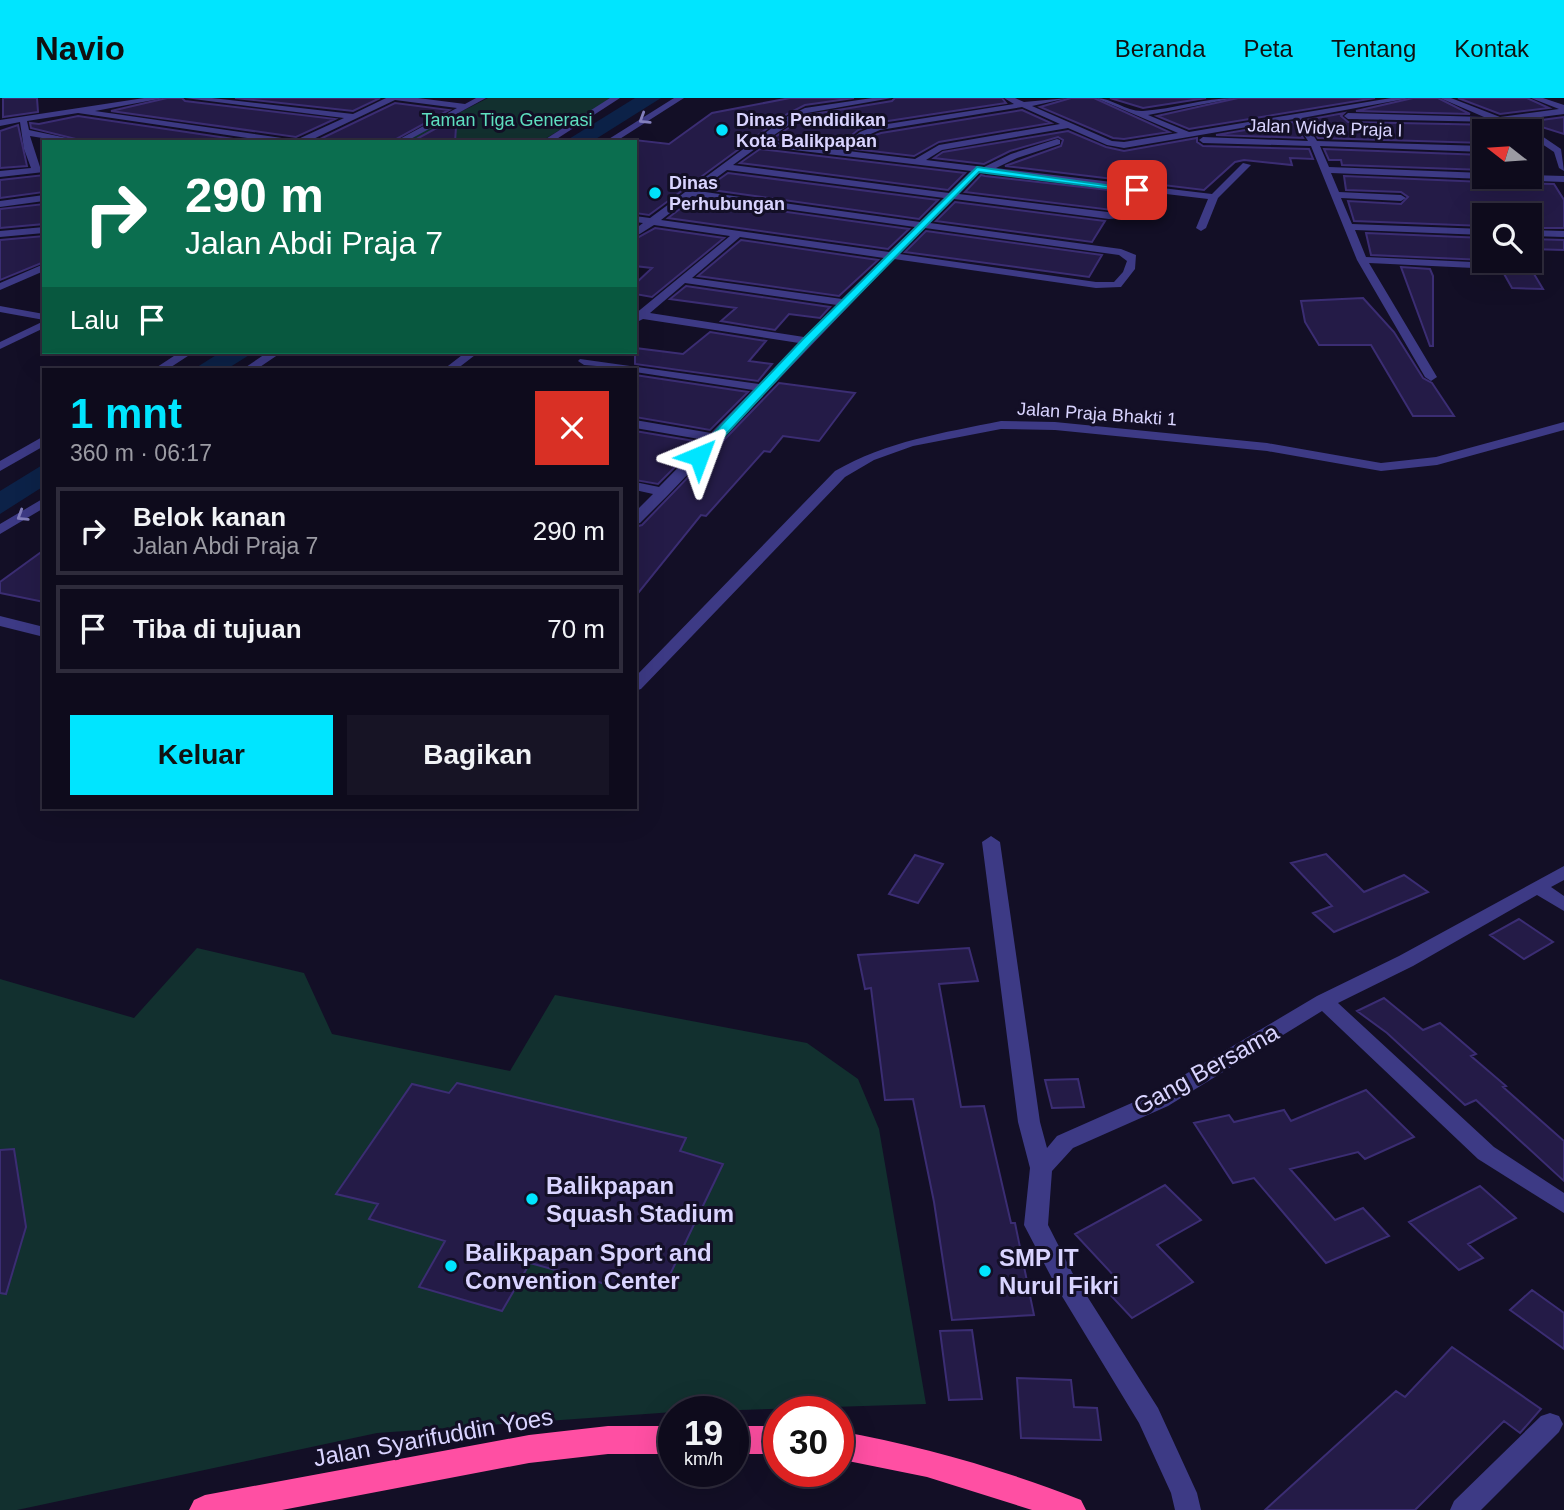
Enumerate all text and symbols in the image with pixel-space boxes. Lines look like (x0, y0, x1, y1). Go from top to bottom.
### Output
text: Navio (35, 30, 125, 67)
text: Beranda (1115, 35, 1206, 62)
text: Peta (1244, 35, 1293, 62)
text: Tentang (1331, 35, 1416, 62)
text: Kontak (1454, 35, 1529, 62)
park label: Taman Tiga Generasi (421, 110, 593, 130)
place label: Dinas Pendidikan Kota Balikpapan (736, 110, 886, 151)
one-way arrow (638, 111, 651, 124)
street label: Jalan Widya Praja I (1247, 115, 1403, 141)
north arrow (1472, 119, 1542, 189)
map controls (1472, 119, 1542, 273)
marker: Dinas Pendidikan Kota Balikpapan (714, 122, 730, 138)
pin (1107, 160, 1167, 220)
icon: right (70, 168, 161, 259)
text: 290 m (185, 168, 324, 222)
icon: arrive (1118, 171, 1156, 209)
place label: Dinas Perhubungan (669, 173, 785, 214)
marker: Dinas Perhubungan (647, 185, 663, 201)
button: search (1472, 203, 1542, 273)
text: Jalan Abdi Praja 7 (185, 225, 443, 261)
icon: arrive (133, 301, 171, 339)
text: Lalu (70, 305, 119, 335)
text: 1 mnt (70, 390, 182, 437)
button: close (535, 391, 609, 465)
street label: Jalan Praja Bhakti 1 (1016, 398, 1178, 430)
position arrow (662, 419, 736, 493)
text: 360 m · 06:17 (70, 440, 212, 466)
text: Belok kanan (133, 502, 286, 532)
one-way arrow (16, 507, 29, 520)
icon: right (74, 512, 112, 550)
text: 290 m (533, 516, 605, 546)
text: Jalan Abdi Praja 7 (133, 533, 318, 559)
icon: arrive (74, 610, 112, 648)
text: Tiba di tujuan (133, 614, 302, 644)
text: 70 m (547, 614, 605, 644)
button: Keluar (70, 715, 333, 795)
button: Bagikan (347, 715, 609, 795)
street label: Gang Bersama (1129, 1018, 1284, 1120)
place label: Balikpapan Squash Stadium (546, 1172, 734, 1227)
marker: Balikpapan Squash Stadium (524, 1191, 540, 1207)
place label: Balikpapan Sport and Convention Center (465, 1239, 712, 1294)
place label: SMP IT Nurul Fikri (999, 1244, 1119, 1299)
marker: Balikpapan Sport and Convention Center (443, 1258, 459, 1274)
marker: SMP IT Nurul Fikri (977, 1263, 993, 1279)
speed limit sign: 30 (763, 1396, 854, 1487)
street label: Jalan Syarifuddin Yoes (311, 1403, 555, 1471)
text: 19 (684, 1413, 723, 1452)
text: km/h (684, 1449, 723, 1469)

